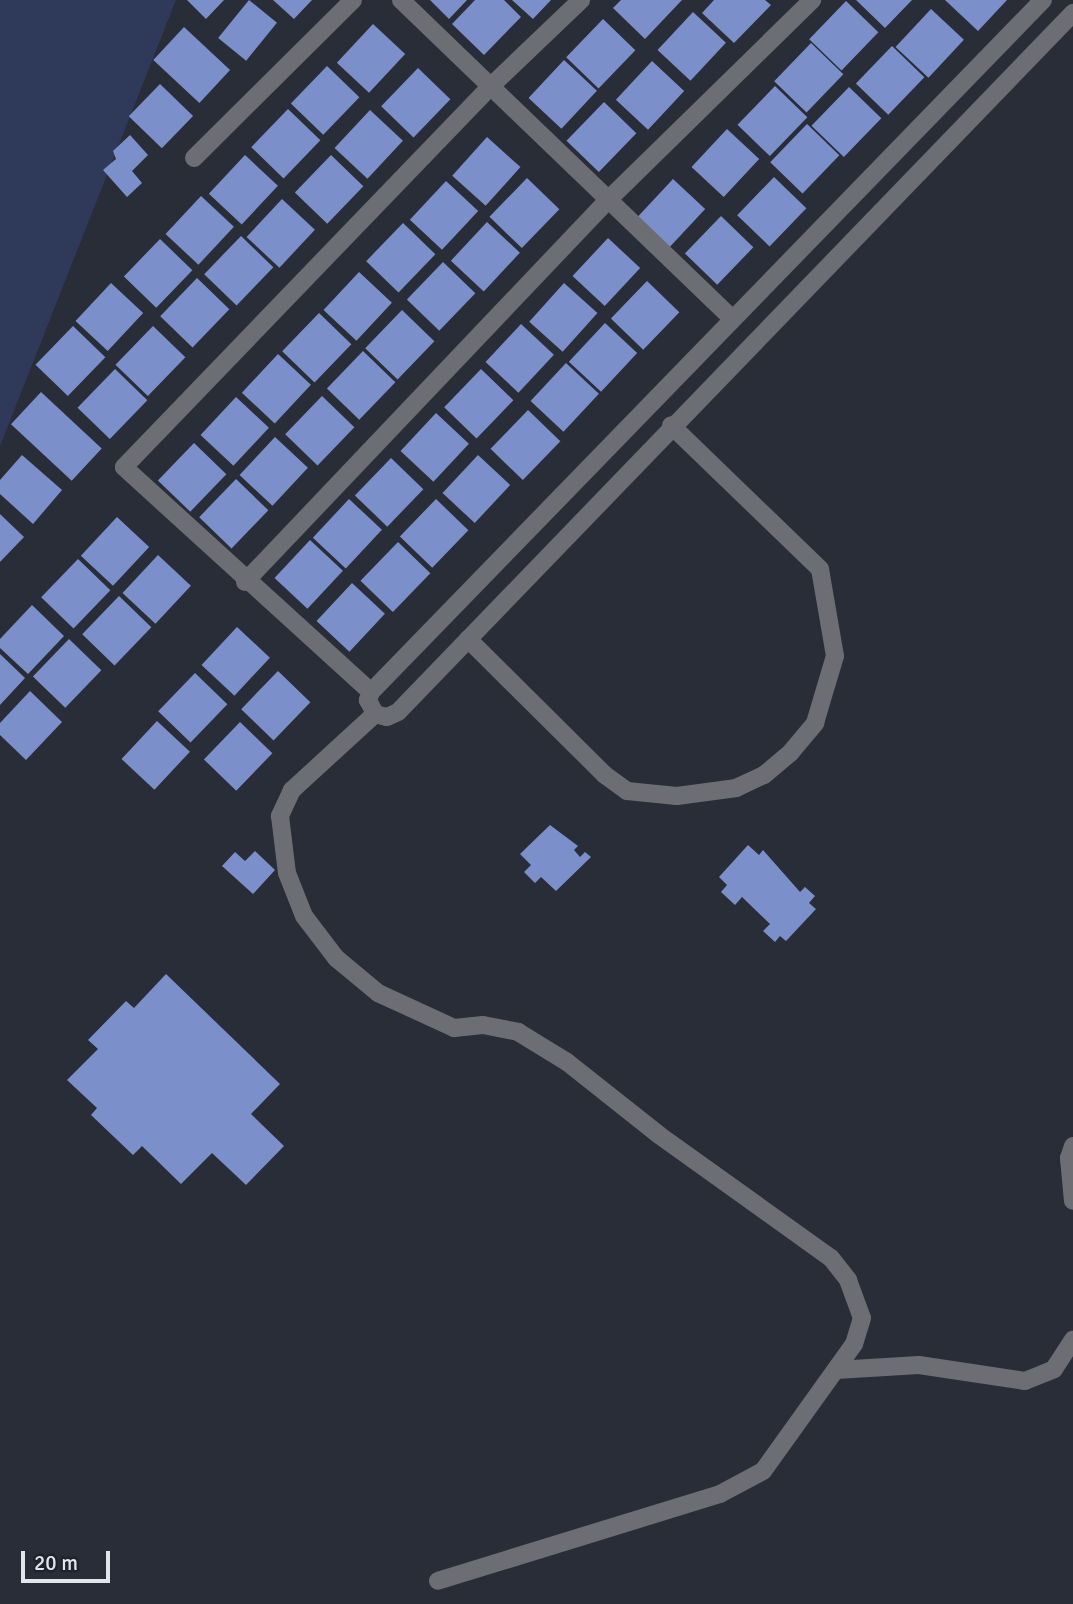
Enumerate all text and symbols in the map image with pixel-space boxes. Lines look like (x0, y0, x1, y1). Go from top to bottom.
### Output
scale bar (24, 1538, 114, 1582)
text: 20 m (34, 1550, 78, 1576)

